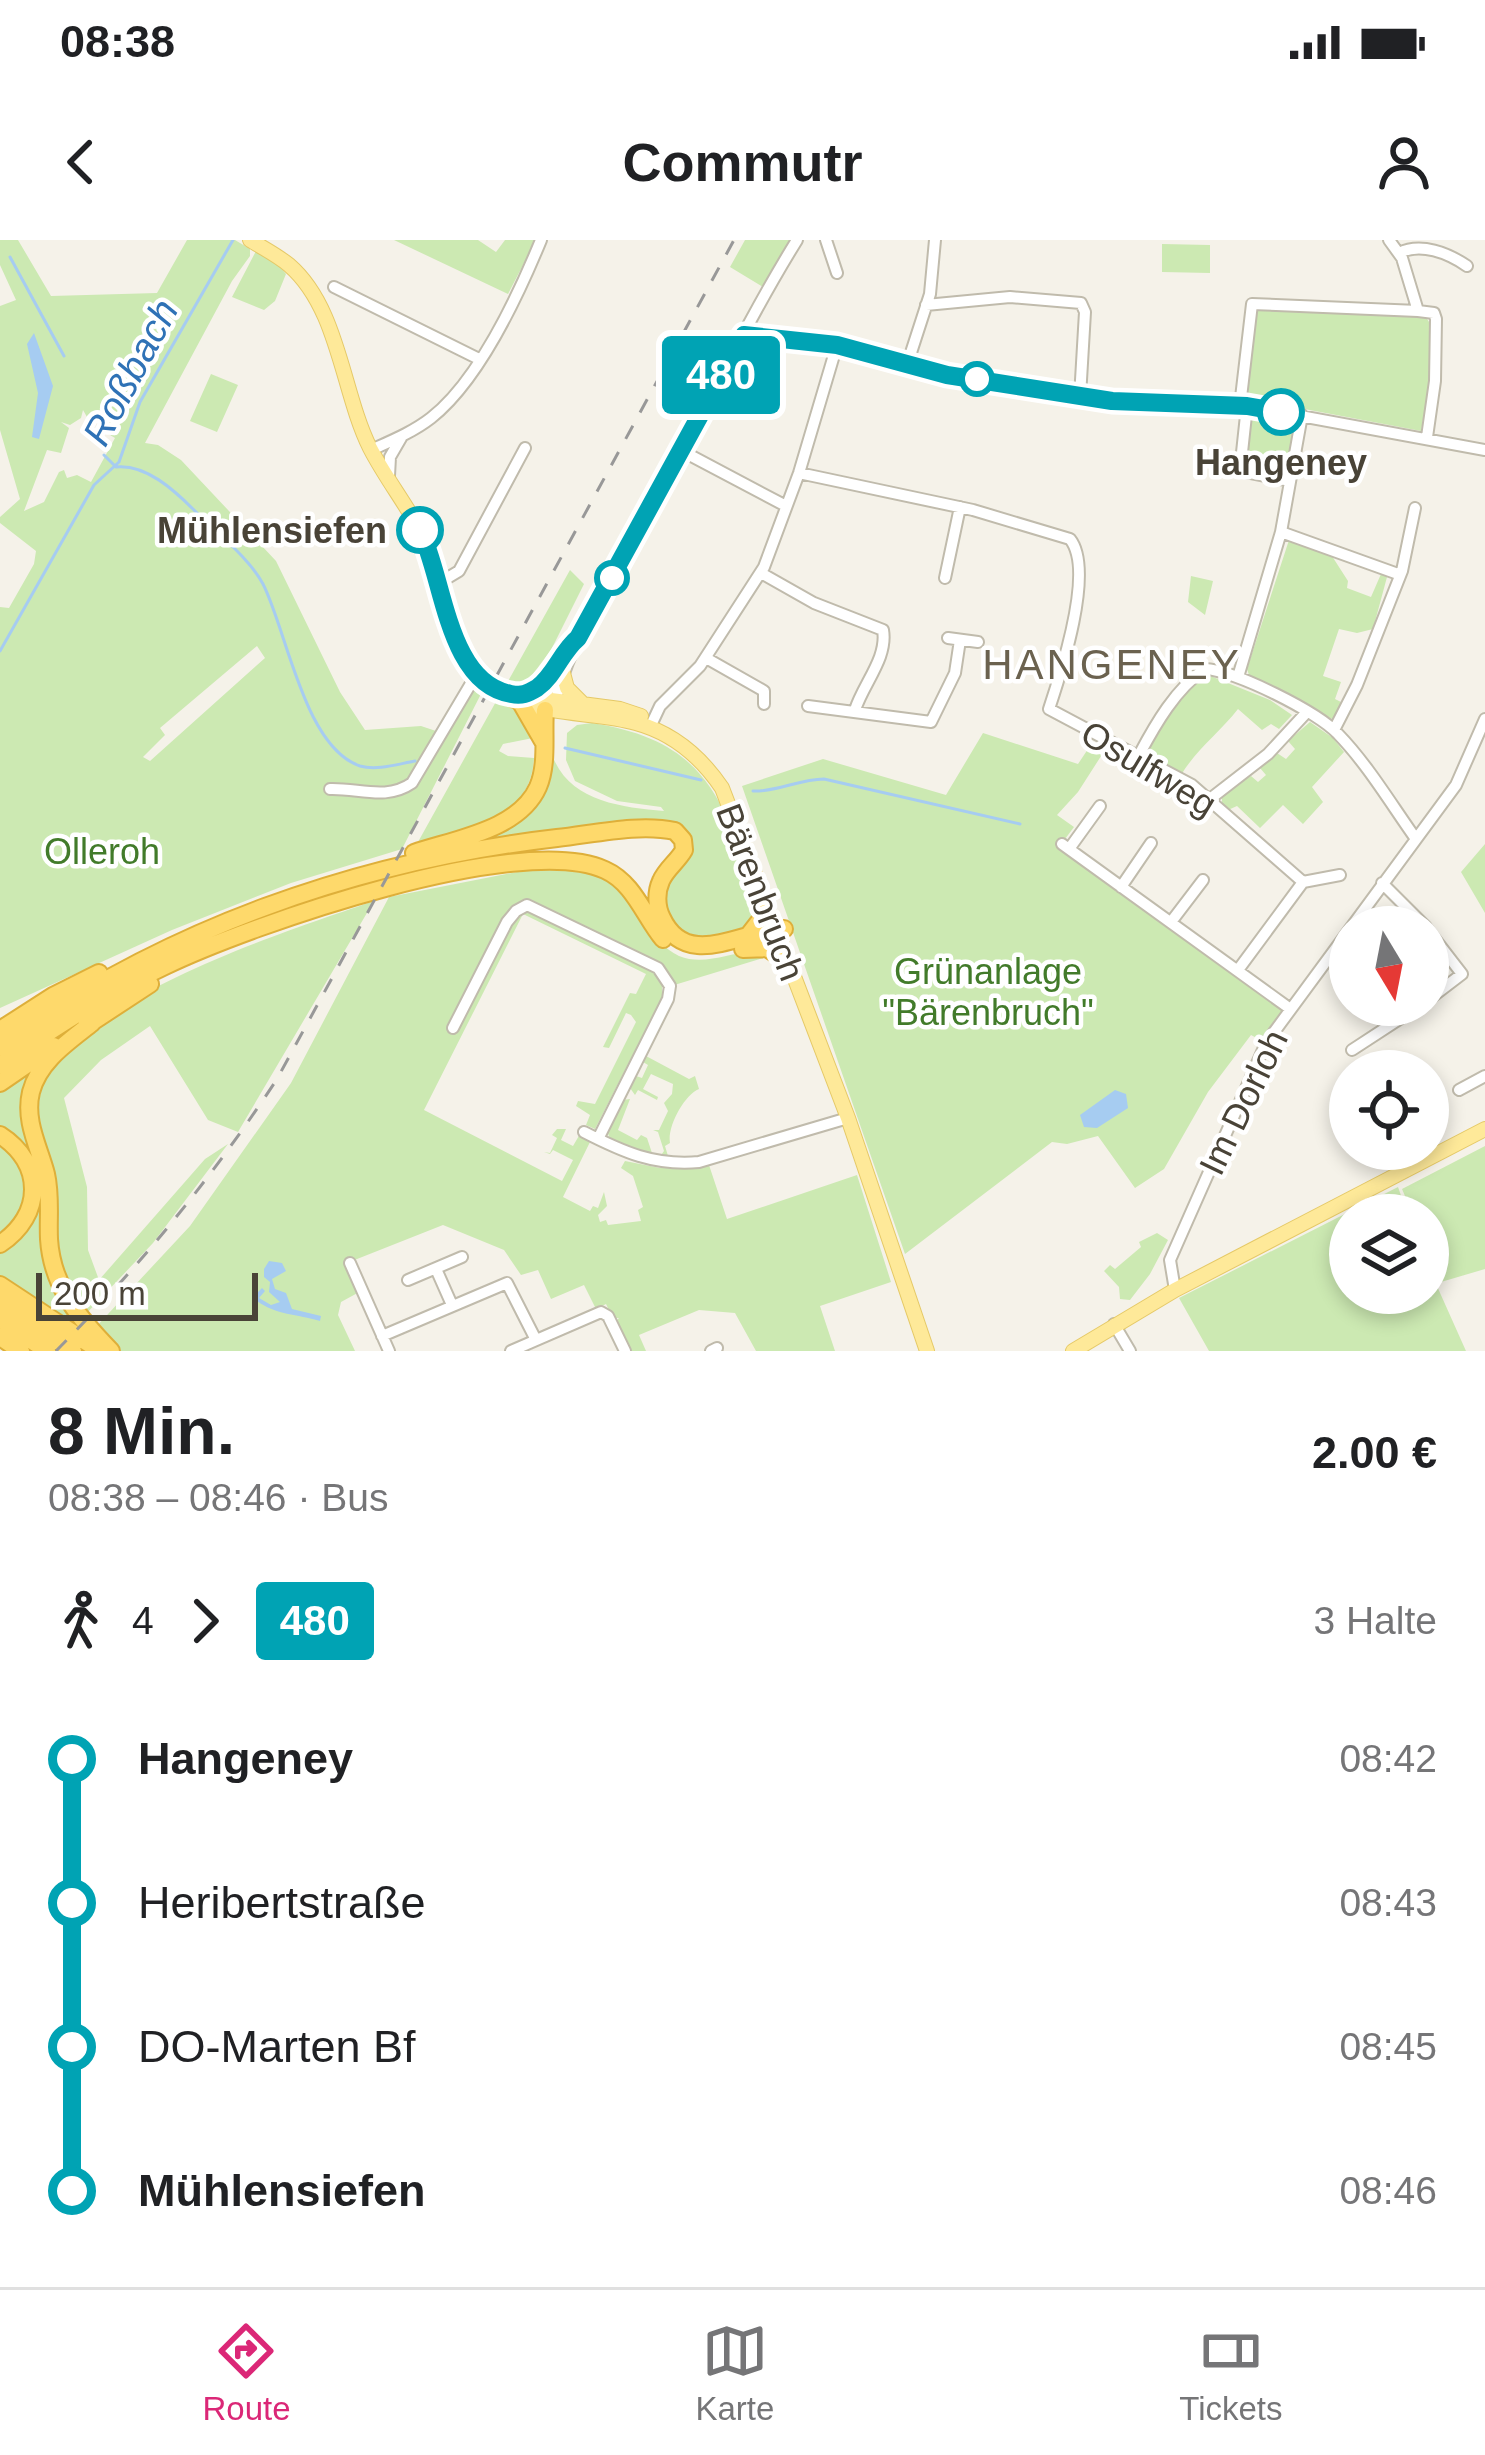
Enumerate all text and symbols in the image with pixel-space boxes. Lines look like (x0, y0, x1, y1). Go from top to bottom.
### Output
text: 08:38 (60, 16, 175, 67)
icon: back (48, 129, 114, 195)
icon: person (1371, 129, 1437, 195)
text: Commutr (623, 132, 863, 192)
water label: Roßbach (74, 292, 187, 452)
line badge: 480 (652, 336, 790, 414)
text: 480 (686, 351, 756, 398)
unlabelled marker (961, 363, 993, 395)
marker: Hangeney (1259, 390, 1303, 434)
place label: Hangeney (1195, 442, 1367, 483)
marker: Mühlensiefen (398, 508, 442, 552)
place label: Mühlensiefen (157, 510, 387, 551)
unlabelled marker (596, 562, 628, 594)
district label: HANGENEY (982, 641, 1242, 688)
street label: Osulfweg (1074, 712, 1224, 825)
street label: Bärenbruch (708, 798, 813, 986)
park label: Olleroh (44, 831, 160, 872)
north arrow (1329, 906, 1449, 1026)
map controls (1329, 906, 1449, 1314)
park label: Grünanlage "Bärenbruch" (882, 951, 1094, 1033)
street label: Im Dorloh (1191, 1023, 1296, 1181)
button: locate (1329, 1050, 1449, 1170)
button: layers (1329, 1194, 1449, 1314)
scale bar (36, 1267, 258, 1320)
text: 200 m (54, 1275, 146, 1312)
text: 8 Min. (48, 1394, 235, 1468)
text: 2.00 € (1312, 1427, 1437, 1478)
text: 08:38 – 08:46 · Bus (48, 1476, 388, 1519)
icon: walk (48, 1588, 114, 1654)
icon: forward (172, 1588, 238, 1654)
text: 480 (280, 1597, 350, 1644)
text: 4 (132, 1599, 154, 1642)
text: 3 Halte (1313, 1599, 1437, 1642)
text: Hangeney (138, 1733, 353, 1784)
text: 08:42 (1339, 1737, 1437, 1780)
text: Heribertstraße (138, 1877, 426, 1928)
text: 08:43 (1339, 1881, 1437, 1924)
text: DO-Marten Bf (138, 2021, 416, 2072)
text: 08:45 (1339, 2025, 1437, 2068)
text: Mühlensiefen (138, 2165, 426, 2216)
text: 08:46 (1339, 2169, 1437, 2212)
tab: Route (202, 2318, 291, 2428)
tab: Karte (695, 2318, 774, 2428)
tab: Tickets (1179, 2318, 1283, 2428)

